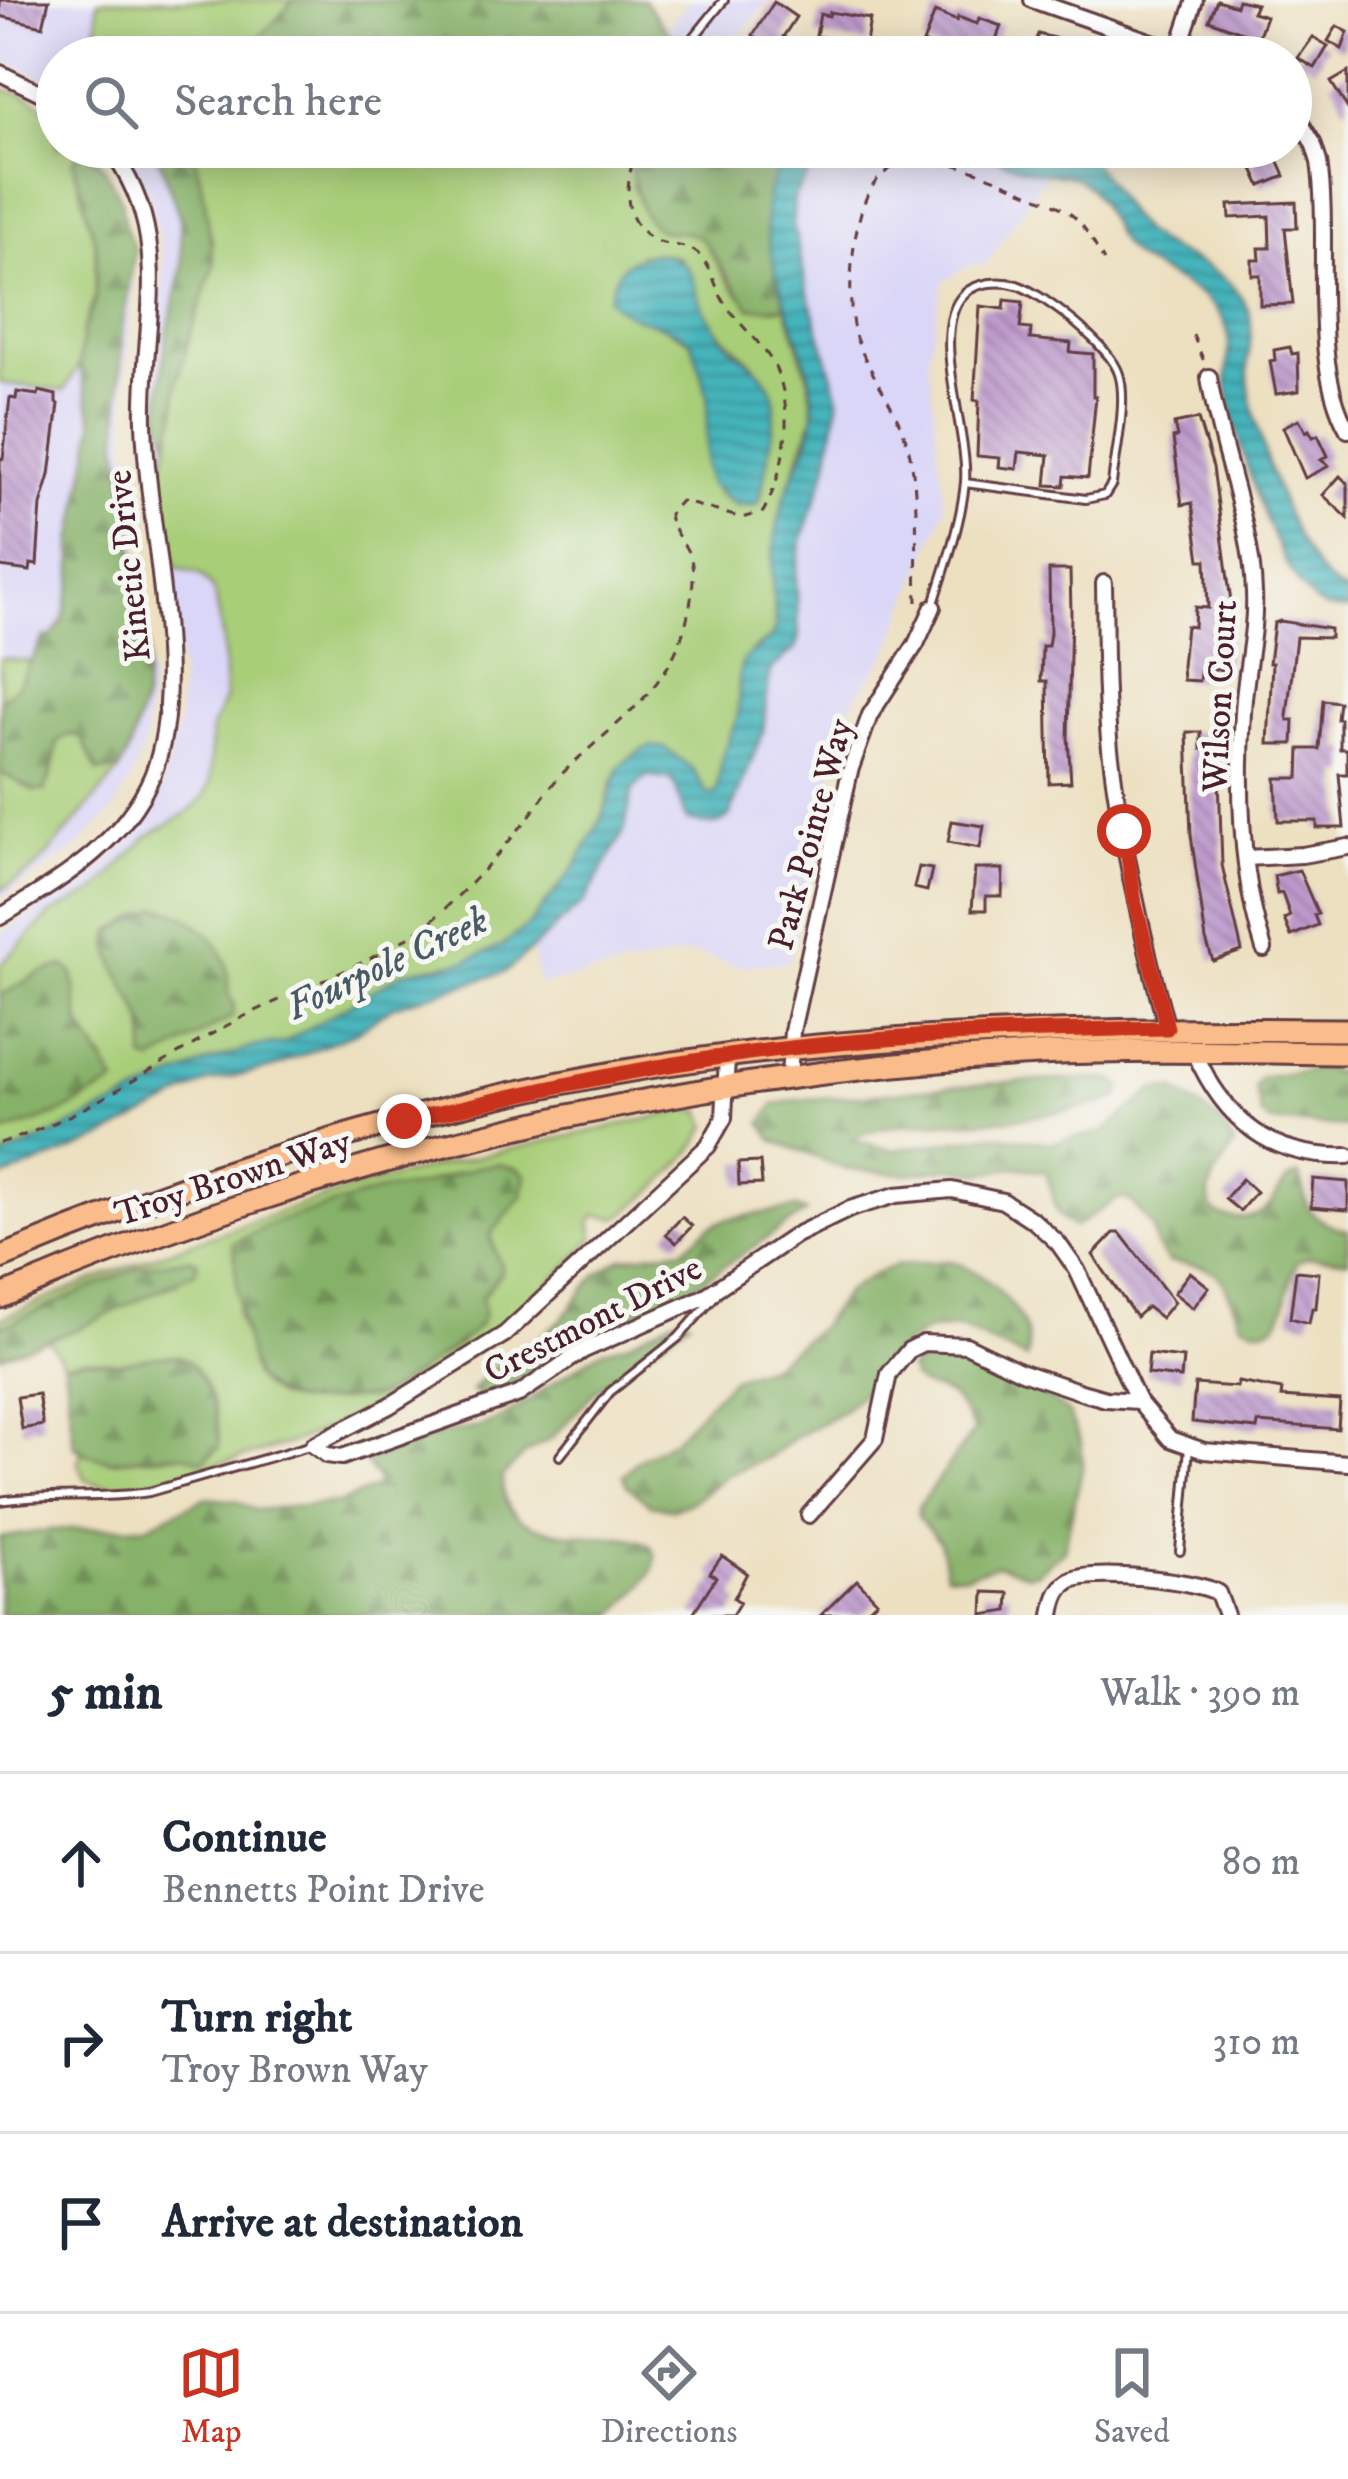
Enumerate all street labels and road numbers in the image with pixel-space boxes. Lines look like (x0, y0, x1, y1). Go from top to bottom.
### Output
street label: Kinetic Drive (97, 468, 162, 664)
street label: Wilson Court (1193, 599, 1248, 795)
street label: Park Pointe Way (759, 713, 864, 955)
street label: Troy Brown Way (109, 1119, 357, 1238)
street label: Crestmont Drive (477, 1246, 709, 1394)

